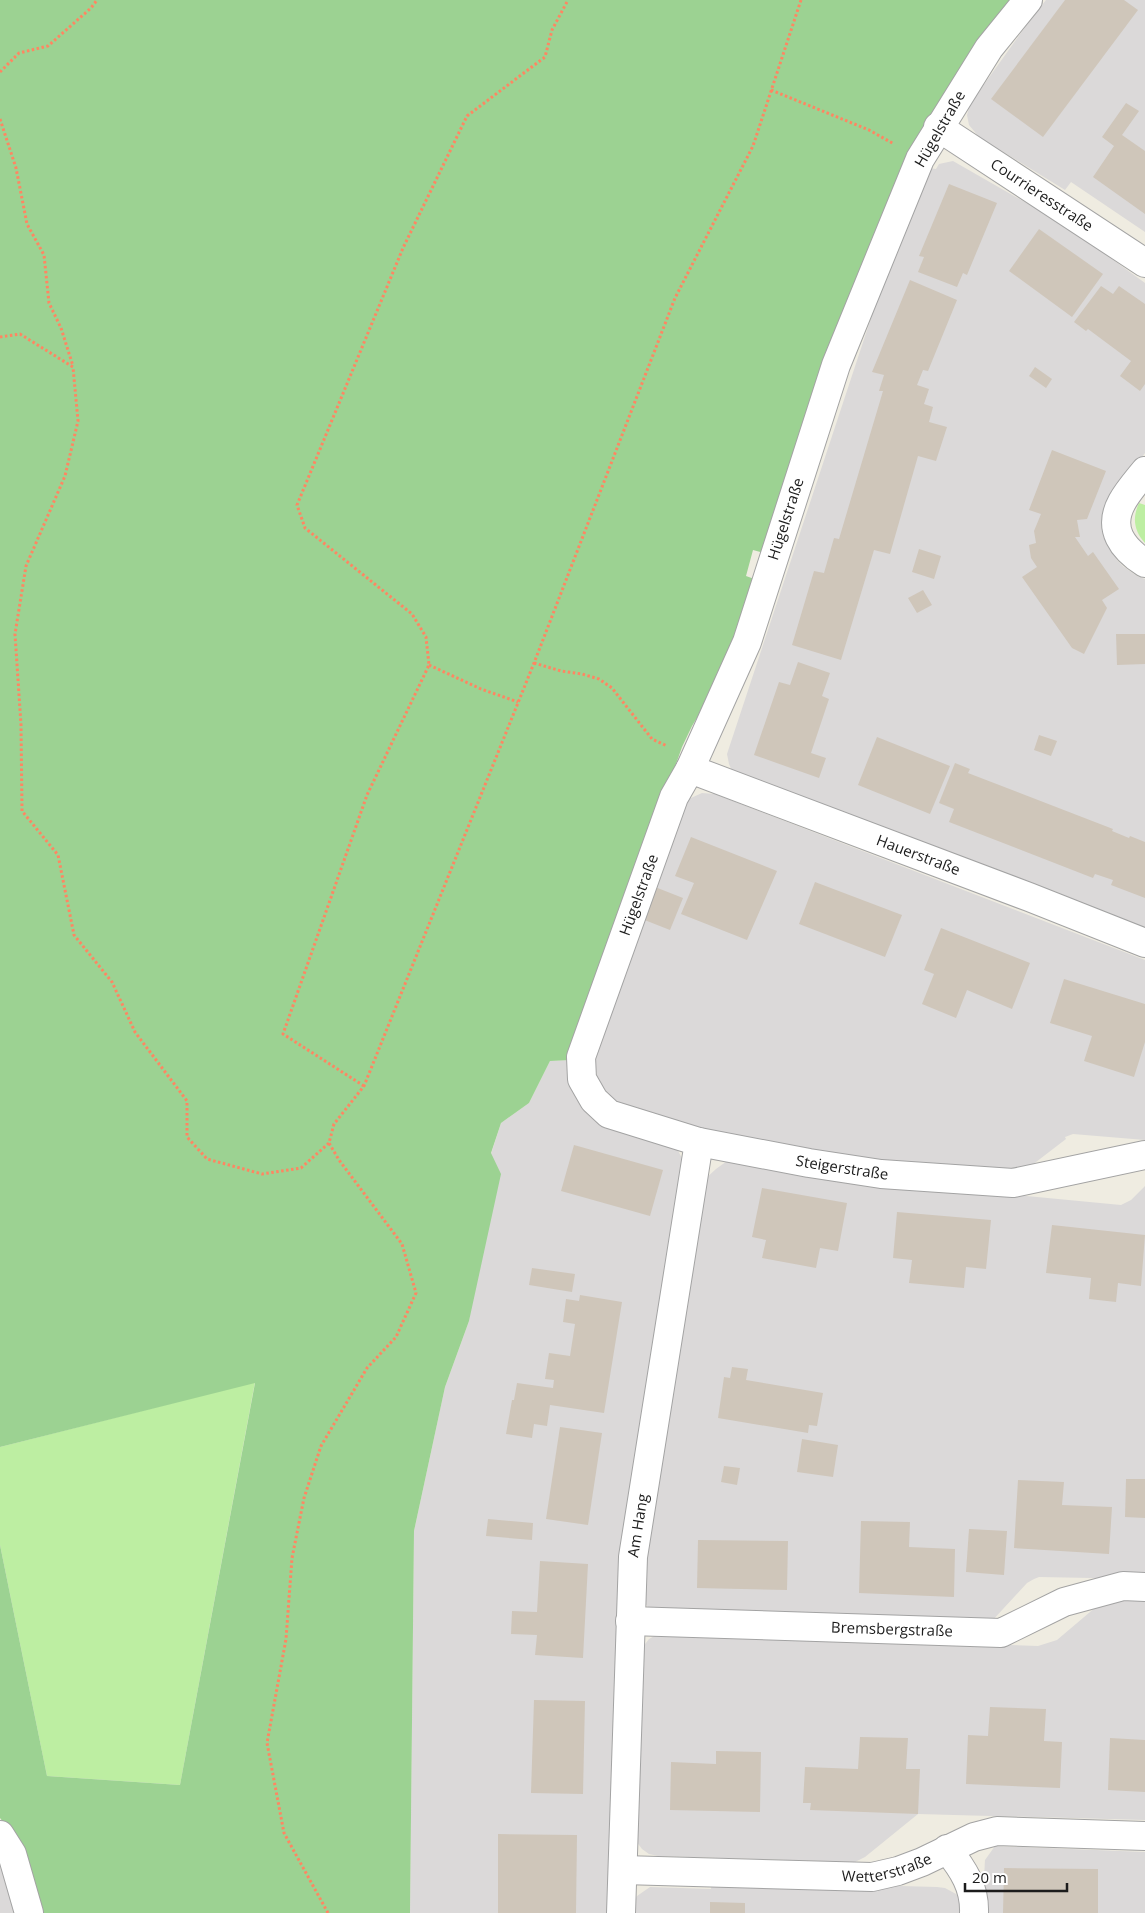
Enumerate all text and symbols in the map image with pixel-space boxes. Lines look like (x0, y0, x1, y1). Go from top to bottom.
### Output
street label: Hügelstraße (909, 87, 969, 170)
street label: Courrieresstraße (987, 153, 1097, 235)
street label: Hügelstraße (762, 475, 808, 562)
street label: Hauerstraße (874, 829, 963, 879)
street label: Hügelstraße (614, 851, 662, 938)
street label: Steigerstraße (794, 1150, 889, 1183)
street label: Am Hang (622, 1492, 652, 1559)
street label: Bremsbergstraße (831, 1617, 953, 1640)
street label: Wetterstraße (841, 1848, 935, 1886)
scale bar (965, 1860, 1068, 1892)
text: 20 m (972, 1867, 1007, 1887)

